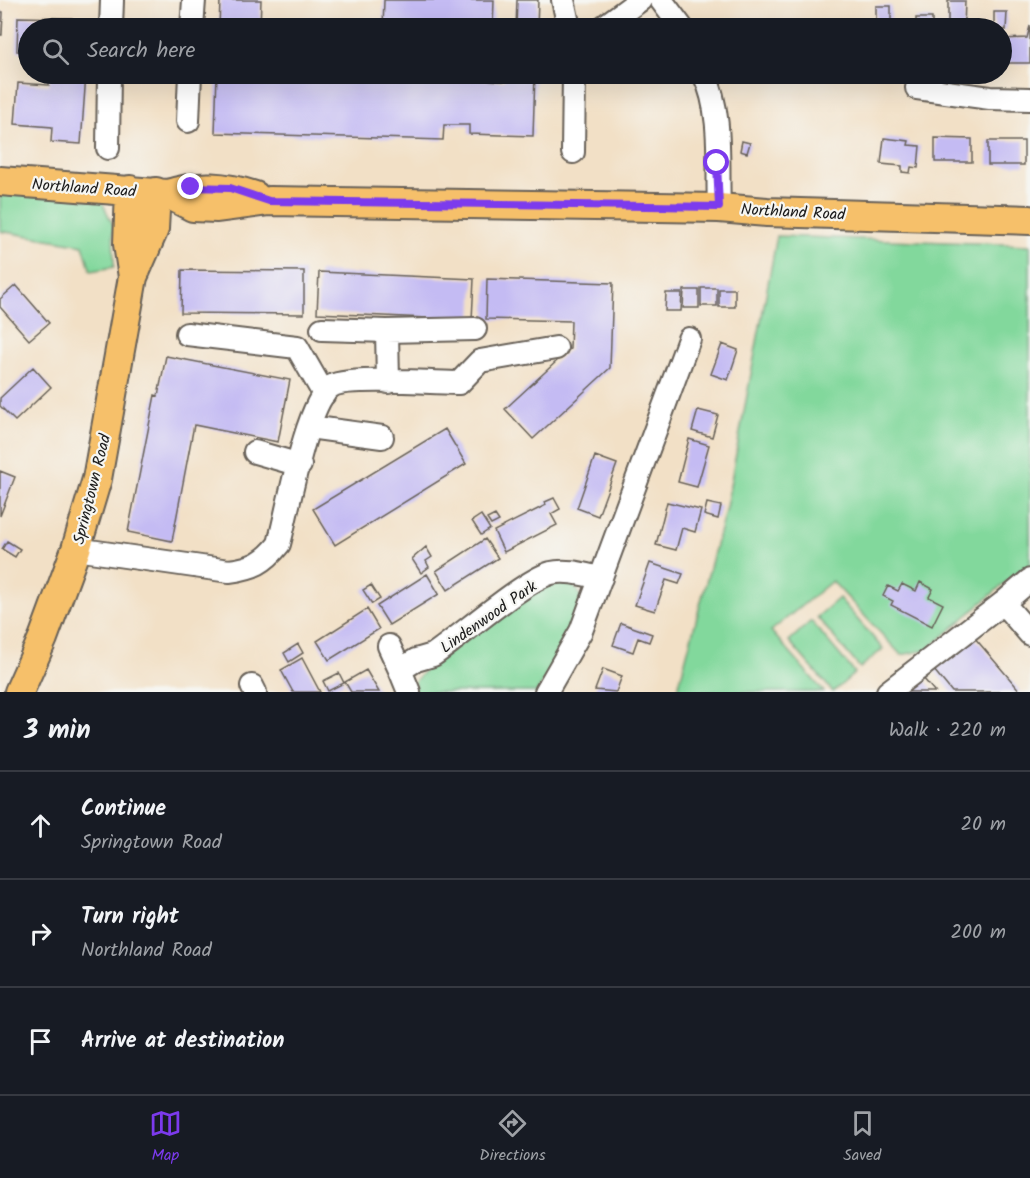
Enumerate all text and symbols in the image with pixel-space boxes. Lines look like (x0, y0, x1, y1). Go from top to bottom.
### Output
search box (18, 18, 1012, 84)
text: Search here (87, 34, 195, 69)
icon: search (39, 35, 72, 68)
route start (703, 149, 729, 175)
street label: Northland Road (31, 172, 138, 205)
route end (177, 173, 203, 199)
street label: Northland Road (740, 197, 847, 228)
street label: Springtown Road (67, 431, 118, 547)
street label: Lindenwood Park (435, 574, 543, 660)
text: 3 min (24, 710, 91, 752)
text: Walk · 220 m (889, 715, 1006, 747)
text: Continue (81, 792, 166, 827)
icon: ahead (24, 809, 57, 842)
text: 20 m (960, 809, 1006, 841)
text: Springtown Road (81, 827, 222, 859)
text: Turn right (81, 900, 179, 935)
icon: right (24, 917, 57, 950)
text: 200 m (950, 917, 1006, 949)
text: Northland Road (81, 935, 212, 967)
text: Arrive at destination (81, 1024, 284, 1059)
icon: arrive (24, 1025, 57, 1058)
tab: Map (149, 1107, 182, 1168)
tab: Directions (479, 1107, 546, 1168)
tab: Saved (843, 1107, 881, 1168)

